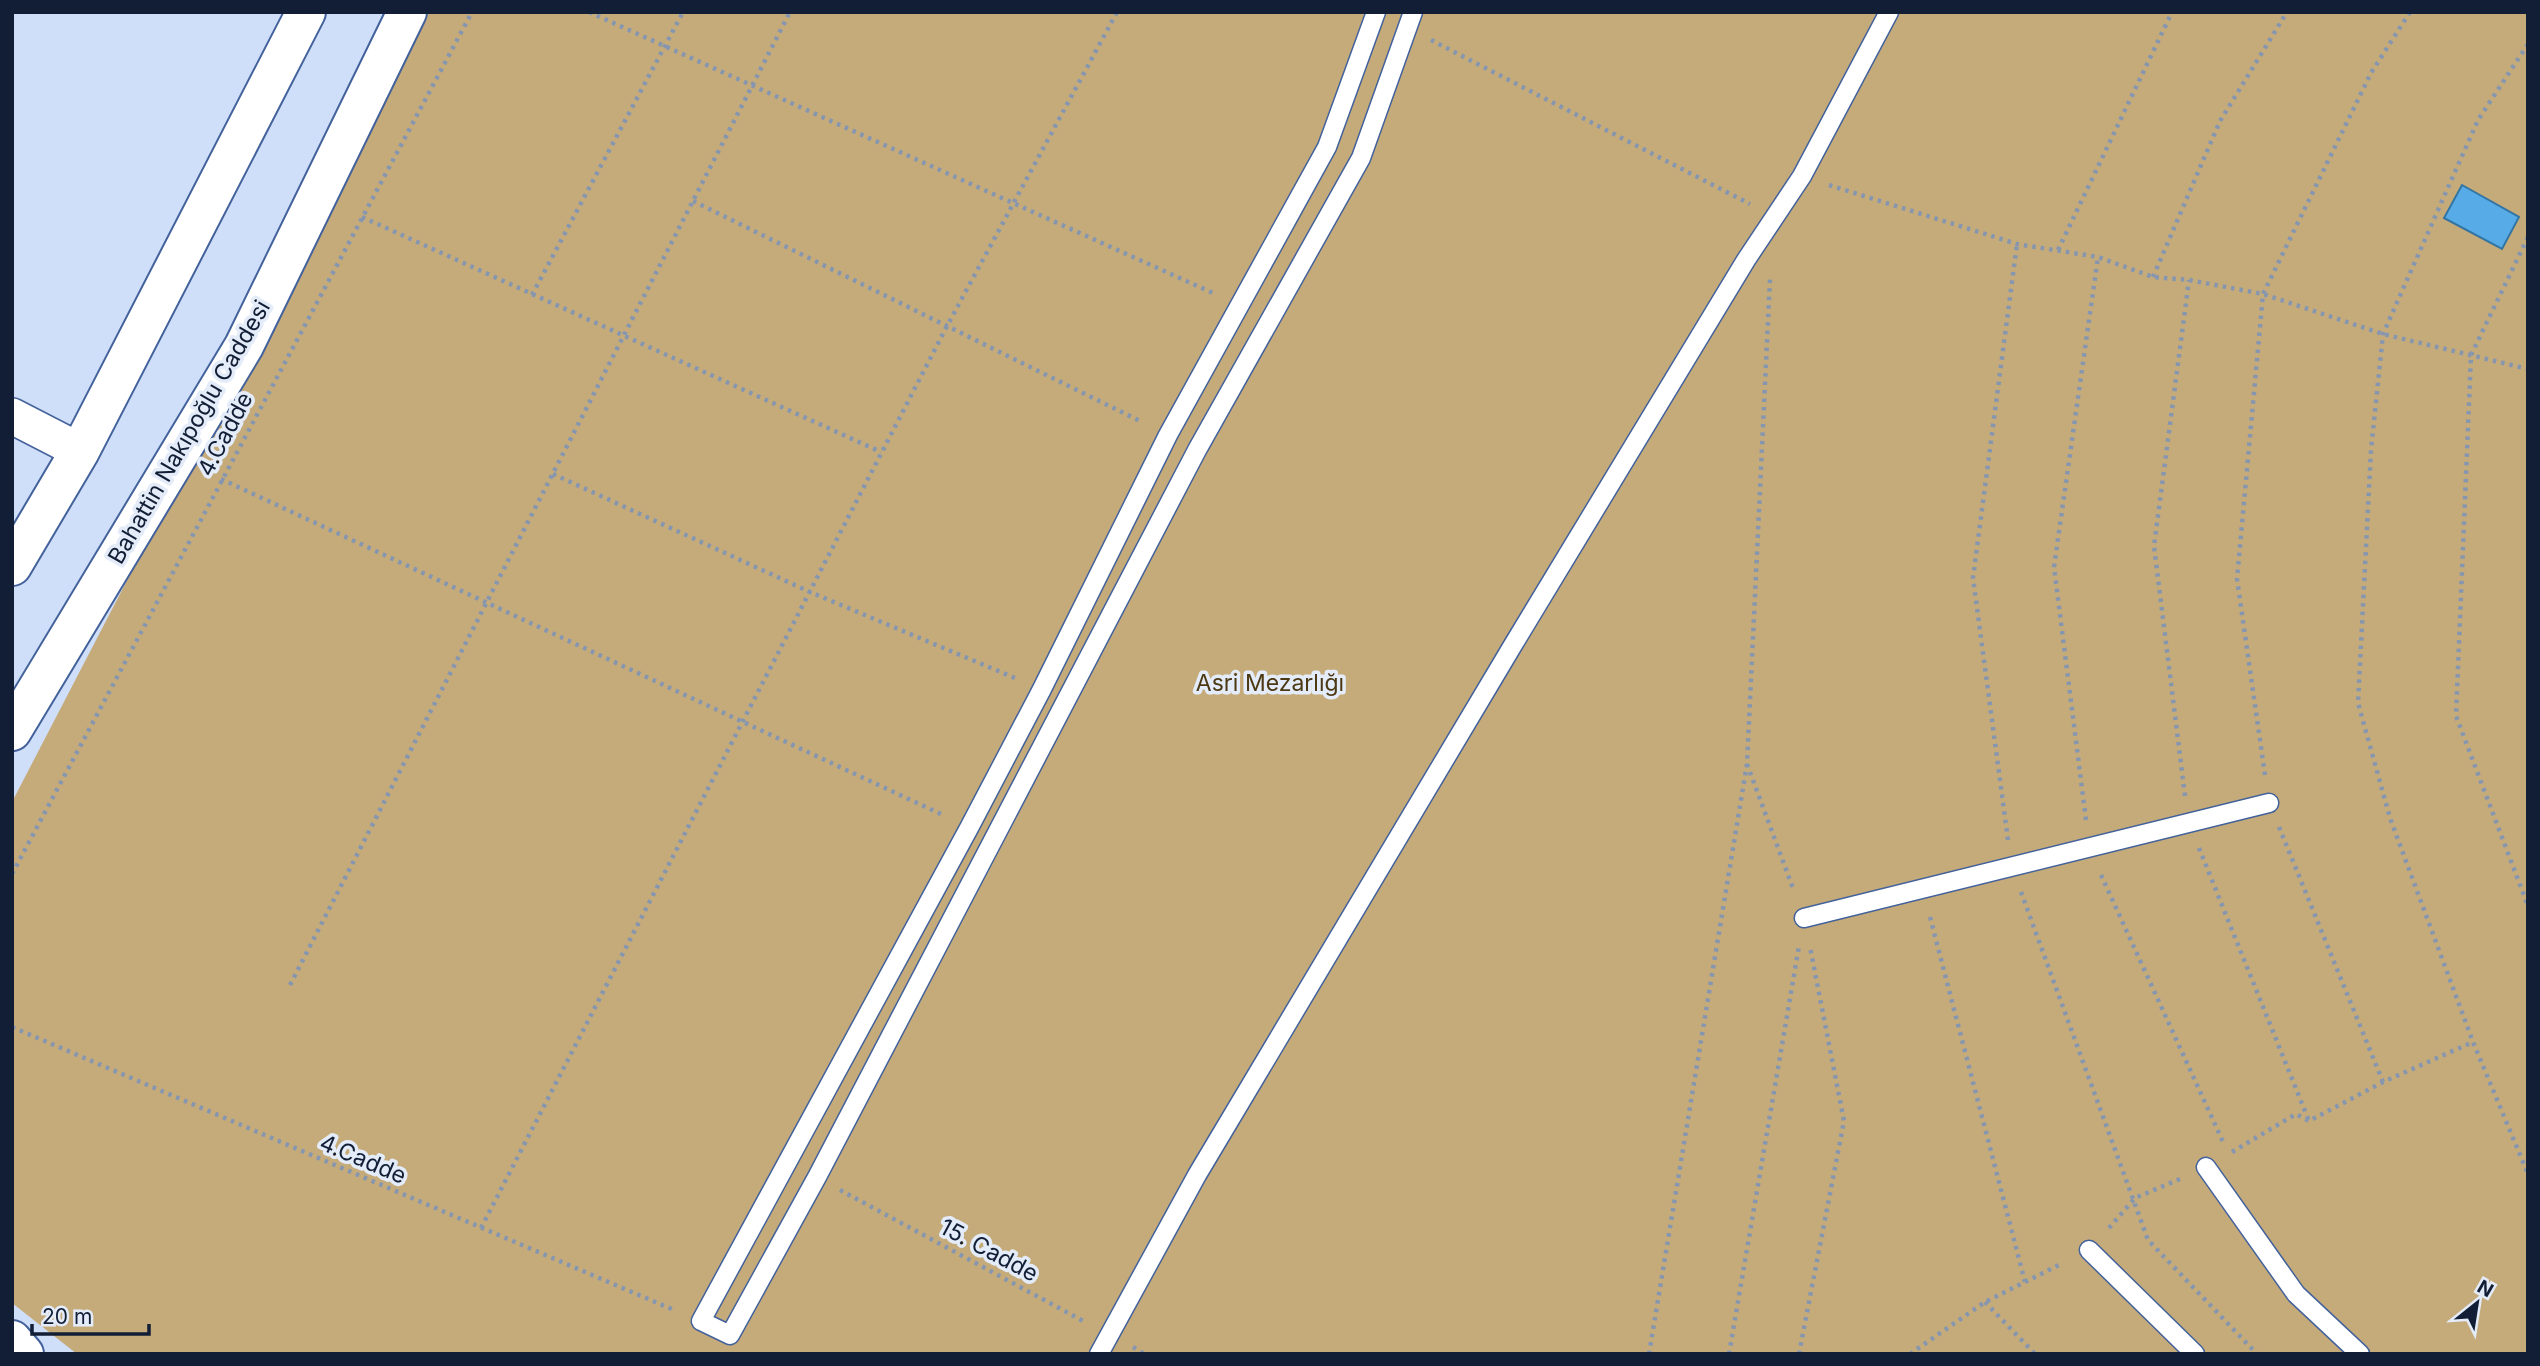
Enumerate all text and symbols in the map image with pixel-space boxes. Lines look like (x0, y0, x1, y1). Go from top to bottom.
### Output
street label: Bahattin Nakıpoğlu Caddesi (102, 295, 276, 569)
street label: 4.Cadde (191, 387, 259, 481)
park label: Asri Mezarlığı (1196, 669, 1344, 697)
street label: 4.Cadde (316, 1128, 410, 1190)
street label: 15. Cadde (935, 1212, 1043, 1288)
north arrow (2442, 1268, 2512, 1338)
text: N (2473, 1275, 2497, 1302)
scale bar (32, 1292, 149, 1336)
text: 20 m (42, 1304, 92, 1329)

